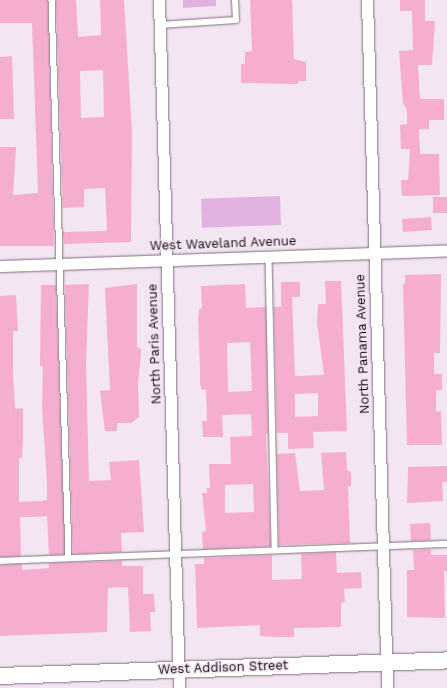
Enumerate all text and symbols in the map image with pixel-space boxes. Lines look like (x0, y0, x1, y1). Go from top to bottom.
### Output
street label: West Waveland Avenue (149, 234, 297, 254)
street label: North Panama Avenue (353, 273, 373, 415)
street label: North Paris Avenue (145, 283, 165, 405)
street label: West Addison Street (157, 658, 289, 678)

